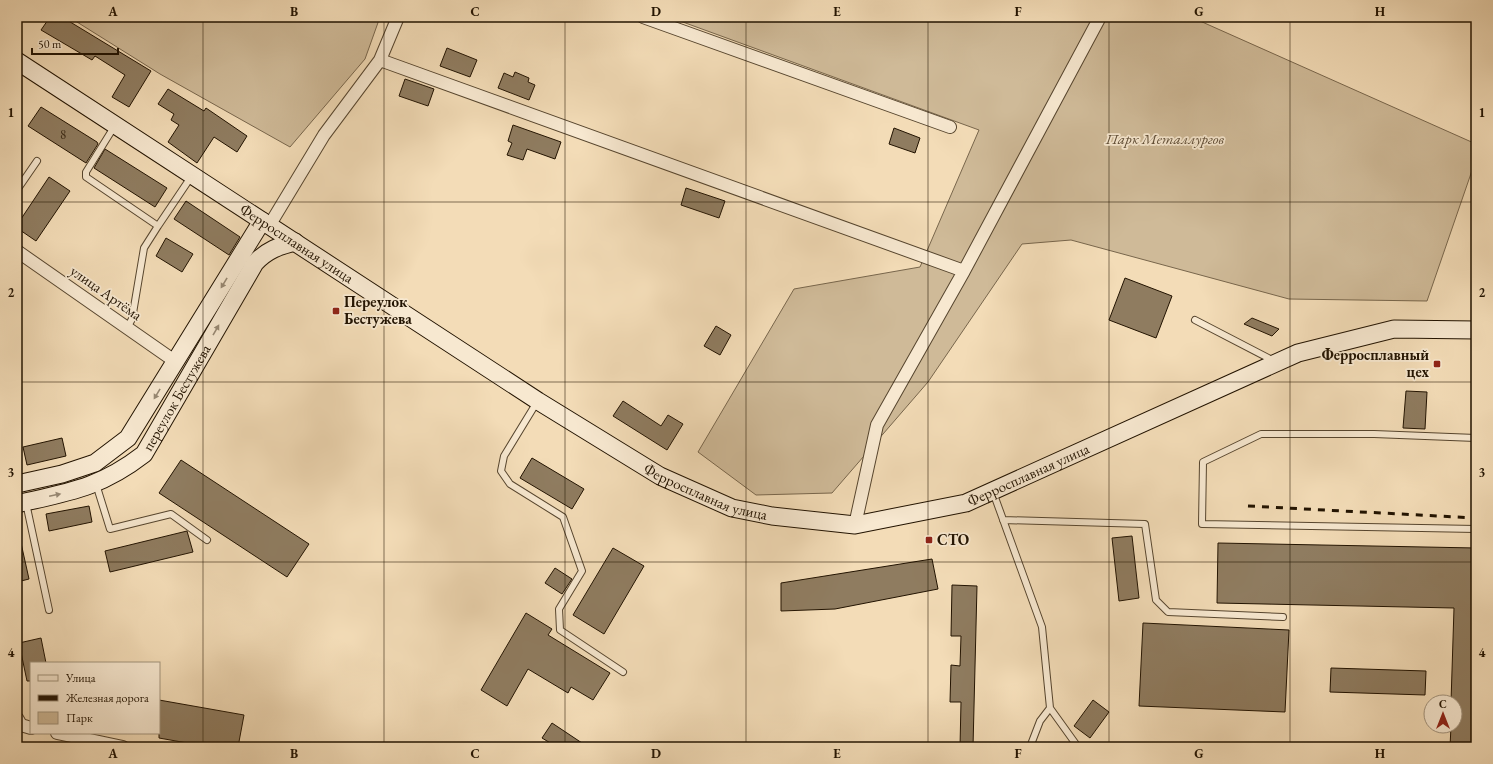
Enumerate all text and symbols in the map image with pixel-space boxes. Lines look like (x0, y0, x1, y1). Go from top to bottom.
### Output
text: A (107, 3, 118, 20)
text: B (290, 3, 298, 20)
text: C (470, 3, 480, 20)
text: D (651, 3, 661, 20)
text: E (833, 3, 841, 20)
text: F (1014, 3, 1022, 20)
text: G (1194, 3, 1204, 20)
text: H (1375, 3, 1386, 20)
scale bar (32, 30, 118, 56)
text: 50 m (38, 36, 62, 52)
text: 1 (8, 104, 15, 121)
text: 1 (1479, 104, 1486, 121)
house number: 8 (60, 126, 66, 143)
park label: Парк Металлургов (1105, 129, 1224, 148)
street label: Ферросплавная улица (237, 199, 357, 287)
street label: улица Артёма (67, 261, 146, 324)
one-way arrow (220, 278, 228, 288)
text: 2 (8, 284, 15, 301)
text: 2 (1479, 284, 1486, 301)
place label: Переулок Бестужева (344, 292, 412, 328)
marker: Переулок Бестужева (331, 306, 341, 316)
one-way arrow (212, 325, 219, 336)
street label: переулок Бестужева (138, 341, 215, 454)
place label: Ферросплавный цех (1322, 345, 1429, 381)
marker: Ферросплавный цех (1432, 359, 1442, 369)
one-way arrow (153, 388, 160, 400)
street label: Ферросплавная улица (964, 439, 1092, 510)
street label: Ферросплавная улица (641, 458, 769, 524)
text: 3 (8, 464, 15, 481)
text: 3 (1479, 464, 1486, 481)
one-way arrow (49, 492, 61, 498)
place label: СТО (937, 530, 969, 549)
marker: СТО (924, 535, 934, 545)
text: 4 (8, 644, 15, 661)
text: 4 (1479, 644, 1486, 661)
legend (30, 662, 160, 734)
text: Улица (65, 670, 96, 686)
text: Железная дорога (65, 690, 149, 706)
north arrow (1423, 694, 1463, 734)
text: С (1439, 697, 1447, 711)
text: Парк (66, 710, 93, 726)
text: A (107, 745, 118, 762)
text: B (290, 745, 298, 762)
text: C (470, 745, 480, 762)
text: D (651, 745, 661, 762)
text: E (833, 745, 841, 762)
text: F (1014, 745, 1022, 762)
text: G (1194, 745, 1204, 762)
text: H (1375, 745, 1386, 762)

